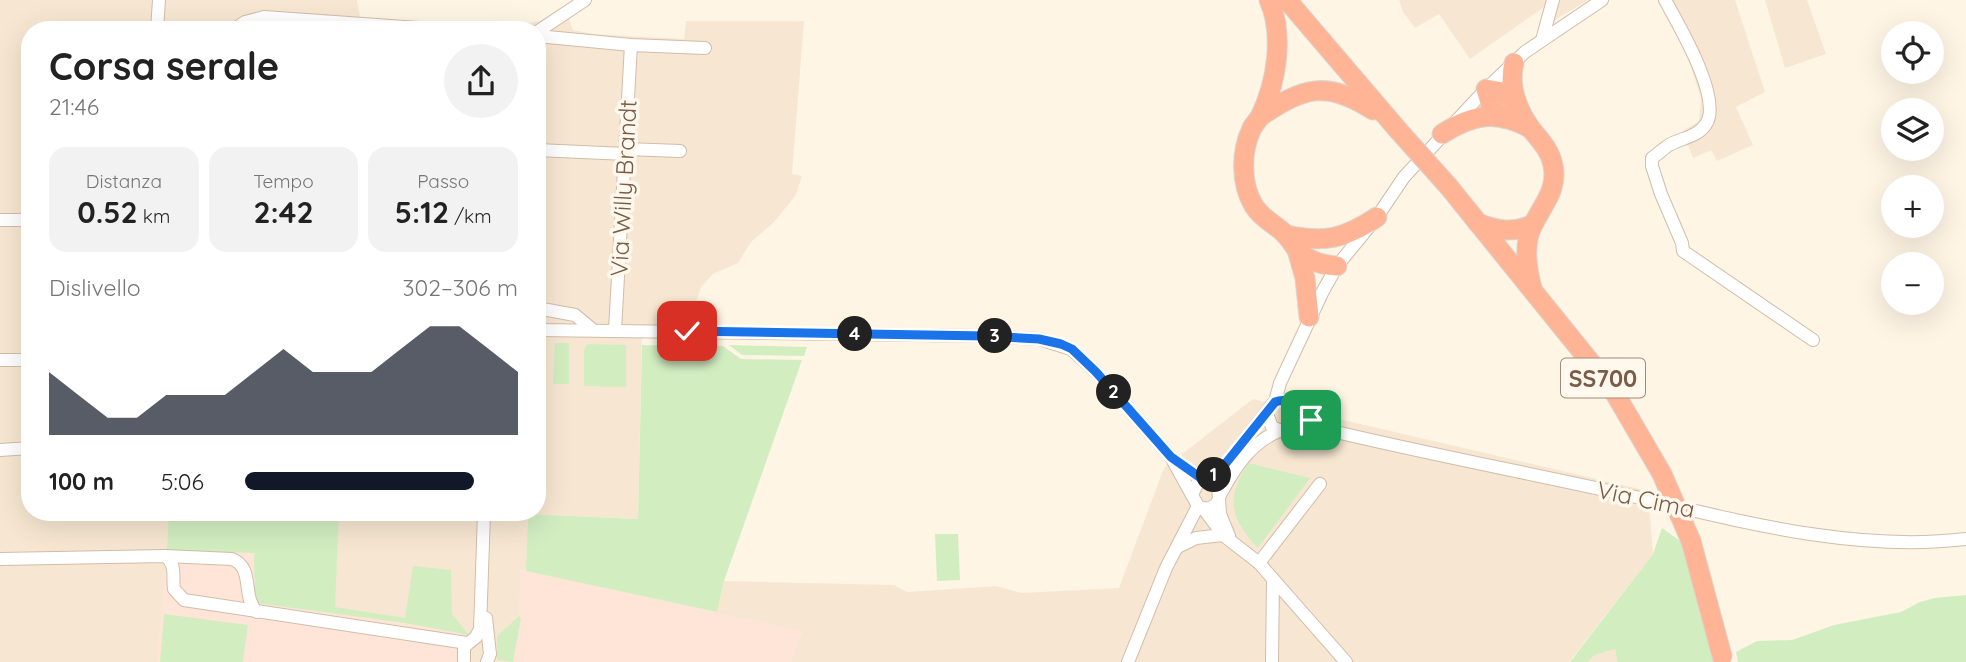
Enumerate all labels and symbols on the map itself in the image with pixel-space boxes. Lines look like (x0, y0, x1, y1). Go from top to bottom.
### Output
street label: Via Willy Brandt (603, 99, 643, 277)
pin (657, 301, 717, 361)
pin: 4 (838, 316, 872, 352)
pin: 3 (978, 318, 1012, 354)
road number: SS700 (1561, 358, 1645, 398)
pin: 2 (1096, 374, 1132, 410)
pin (1281, 390, 1341, 450)
pin: 1 (1196, 458, 1232, 492)
street label: Via Cima (1594, 474, 1698, 524)

